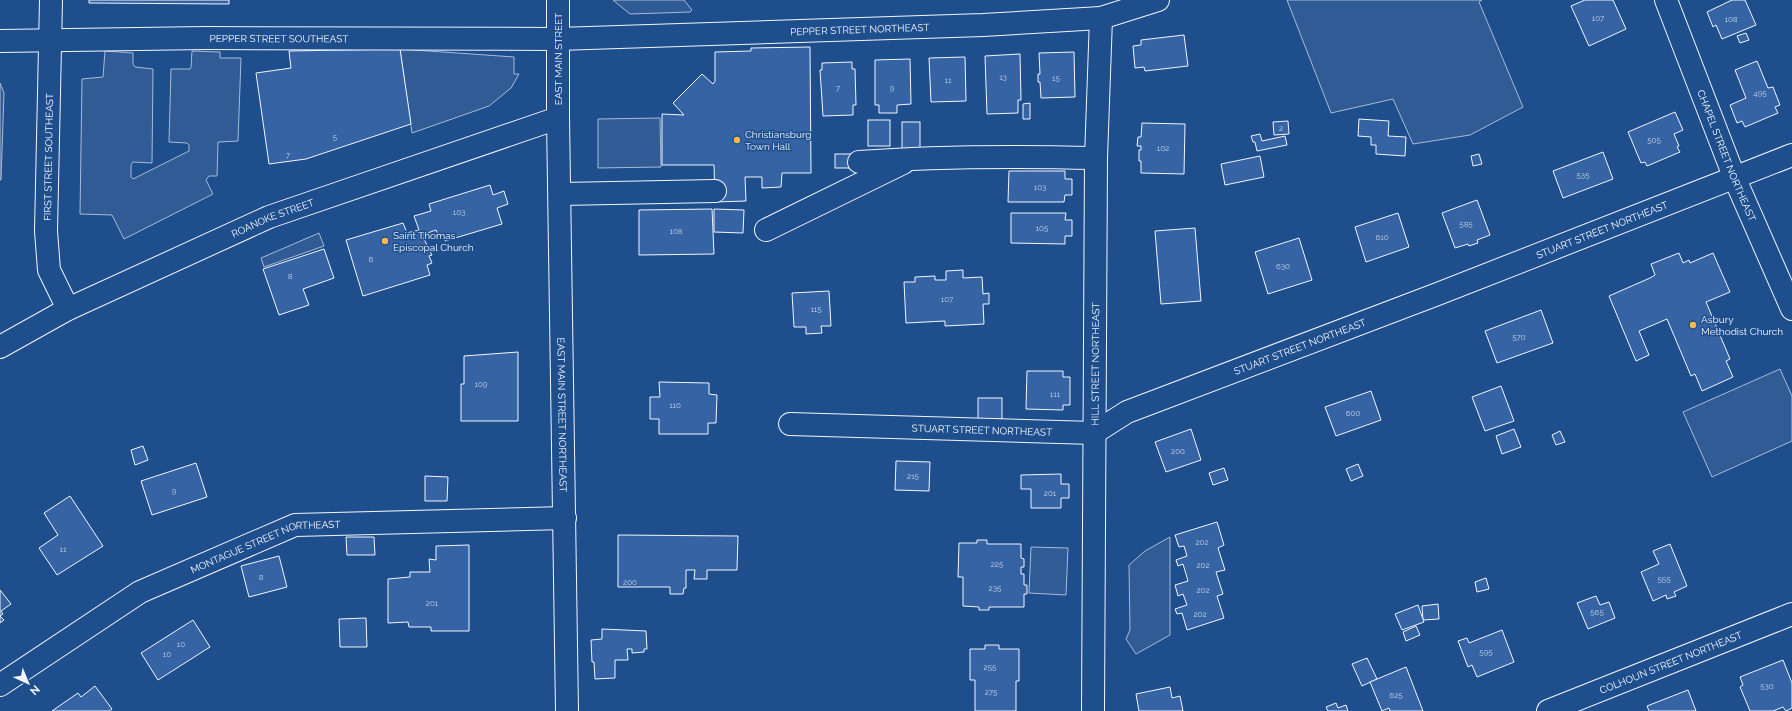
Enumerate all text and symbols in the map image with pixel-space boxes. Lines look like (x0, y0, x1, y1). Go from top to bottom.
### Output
street label: EAST MAIN STREET (553, 13, 564, 105)
house number: 107 (1592, 13, 1605, 23)
house number: 108 (1724, 14, 1738, 24)
street label: PEPPER STREET NORTHEAST (790, 22, 930, 37)
street label: PEPPER STREET SOUTHEAST (210, 33, 348, 44)
house number: 13 (999, 72, 1007, 82)
house number: 15 (1052, 73, 1061, 83)
house number: 11 (945, 75, 952, 85)
house number: 7 (836, 83, 841, 93)
house number: 9 (890, 83, 895, 93)
street label: CHAPEL STREET NORTHEAST (1695, 88, 1758, 223)
house number: 495 (1753, 88, 1767, 98)
street label: FIRST STREET SOUTHEAST (42, 93, 55, 221)
house number: 2 (1279, 123, 1283, 133)
place label: Christiansburg Town Hall (745, 129, 812, 152)
house number: 5 (333, 132, 338, 142)
marker: Christiansburg Town Hall (732, 135, 742, 145)
house number: 505 (1647, 135, 1661, 145)
house number: 102 (1157, 143, 1169, 153)
house number: 7 (286, 150, 291, 160)
house number: 535 (1577, 170, 1590, 180)
house number: 103 (1034, 182, 1046, 192)
street label: ROANOKE STREET (230, 197, 315, 239)
street label: STUART STREET NORTHEAST (1535, 199, 1669, 261)
house number: 103 (453, 207, 465, 217)
house number: 585 (1459, 219, 1473, 229)
house number: 105 (1036, 223, 1049, 233)
house number: 108 (669, 226, 683, 236)
place label: Saint Thomas Episcopal Church (393, 230, 474, 253)
house number: 610 (1375, 232, 1389, 242)
marker: Saint Thomas Episcopal Church (380, 236, 390, 246)
house number: 6 (369, 254, 374, 264)
house number: 630 (1276, 261, 1290, 271)
house number: 8 (288, 271, 293, 281)
house number: 107 (941, 294, 954, 304)
street label: HILL STREET NORTHEAST (1090, 302, 1101, 426)
house number: 115 (810, 304, 822, 314)
place label: Asbury Methodist Church (1701, 314, 1783, 337)
street label: STUART STREET NORTHEAST (1232, 317, 1367, 377)
marker: Asbury Methodist Church (1688, 320, 1698, 330)
house number: 570 (1512, 332, 1526, 342)
street label: EAST MAIN STREET NORTHEAST (555, 337, 569, 493)
house number: 109 (474, 379, 488, 389)
house number: 111 (1050, 389, 1061, 399)
house number: 110 (669, 400, 681, 410)
house number: 600 (1346, 408, 1360, 418)
street label: STUART STREET NORTHEAST (912, 423, 1052, 438)
house number: 200 (1171, 446, 1185, 456)
house number: 215 (907, 471, 920, 481)
house number: 9 (172, 486, 177, 496)
house number: 201 (1044, 488, 1057, 498)
street label: MONTAGUE STREET NORTHEAST (189, 519, 341, 575)
house number: 202 (1195, 537, 1209, 547)
house number: 11 (60, 544, 67, 554)
house number: 225 (991, 559, 1004, 569)
house number: 202 (1196, 560, 1210, 570)
house number: 8 (259, 572, 264, 582)
house number: 555 (1657, 574, 1671, 584)
house number: 200 (623, 577, 637, 587)
house number: 235 (989, 583, 1002, 593)
house number: 202 (1196, 585, 1210, 595)
house number: 201 (426, 598, 439, 608)
house number: 565 (1590, 607, 1604, 617)
house number: 202 (1193, 609, 1207, 619)
street label: COLHOUN STREET NORTHEAST (1598, 629, 1744, 696)
house number: 10 (177, 639, 185, 649)
house number: 595 (1479, 647, 1493, 657)
house number: 10 (163, 649, 171, 659)
house number: 255 (984, 662, 997, 672)
north arrow (8, 663, 48, 703)
house number: 530 (1760, 681, 1774, 691)
text: N (27, 682, 42, 697)
house number: 275 (985, 687, 998, 697)
house number: 625 (1389, 690, 1403, 700)

